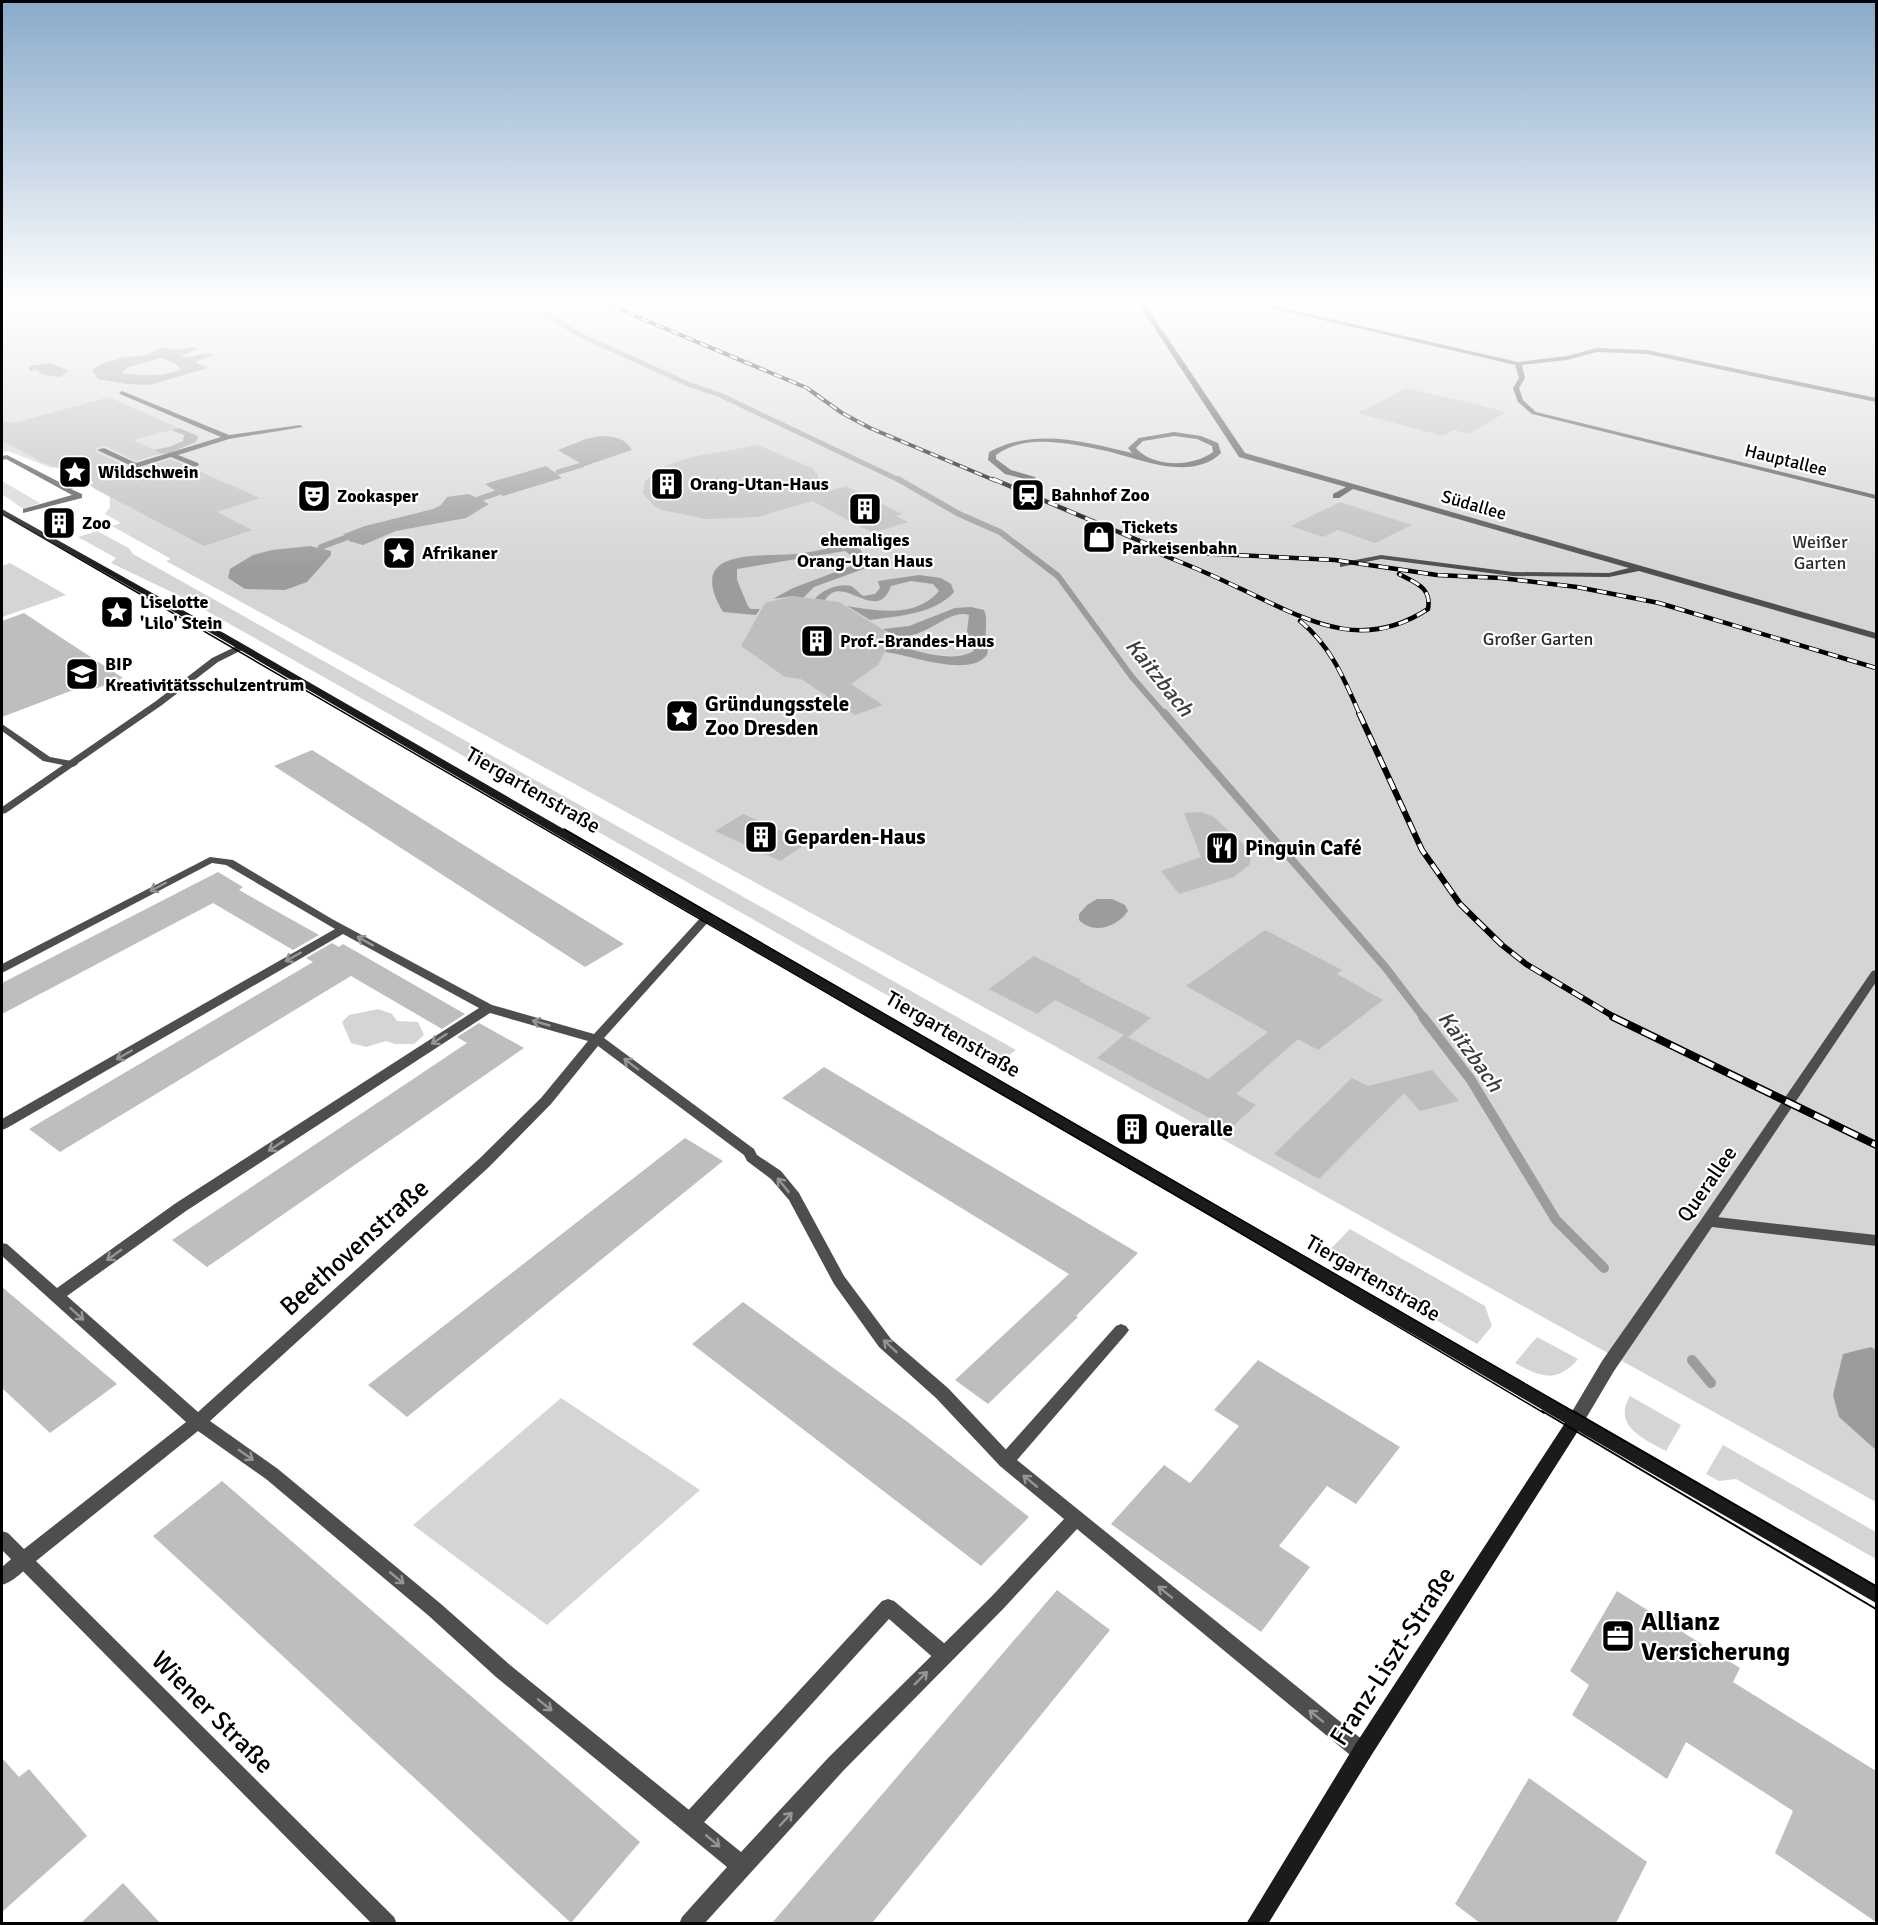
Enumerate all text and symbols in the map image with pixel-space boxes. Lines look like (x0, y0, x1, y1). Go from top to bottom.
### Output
street label: Hauptallee (1742, 439, 1830, 481)
place icon: Wildschwein (57, 454, 93, 490)
place label: Wildschwein (98, 461, 199, 483)
building icon: Orang-Utan-Haus (649, 466, 685, 502)
place label: Orang-Utan-Haus (690, 473, 829, 495)
station icon: Bahnhof Zoo (1010, 477, 1046, 513)
theatre icon: Zookasper (296, 478, 332, 514)
place label: Bahnhof Zoo (1051, 484, 1150, 506)
place label: Zookasper (337, 485, 419, 507)
street label: Südallee (1439, 485, 1509, 525)
building icon: ehemaliges Orang-Utan Haus (847, 491, 883, 527)
building icon: Zoo (41, 505, 77, 541)
place label: Zoo (82, 512, 111, 534)
place label: Tickets Parkeisenbahn (1122, 516, 1237, 559)
shop icon: Tickets Parkeisenbahn (1081, 519, 1117, 555)
place label: ehemaliges Orang-Utan Haus (797, 529, 933, 572)
park label: Weißer Garten (1792, 531, 1848, 574)
place icon: Afrikaner (381, 535, 417, 571)
place label: Afrikaner (422, 542, 498, 564)
place label: Liselotte 'Lilo' Stein (140, 591, 223, 634)
place icon: Liselotte 'Lilo' Stein (99, 594, 135, 630)
building icon: Prof.-Brandes-Haus (799, 623, 835, 659)
park label: Großer Garten (1483, 628, 1593, 650)
place label: Prof.-Brandes-Haus (840, 630, 994, 652)
water label: Kaitzbach (1120, 633, 1200, 723)
place label: BIP Kreativitätsschulzentrum (105, 653, 304, 696)
school or university icon: BIP Kreativitätsschulzentrum (64, 656, 100, 692)
place label: Gründungsstele Zoo Dresden (705, 691, 849, 741)
place icon: Gründungsstele Zoo Dresden (664, 698, 700, 734)
street label: Tiergartenstraße (461, 741, 605, 839)
building icon: Geparden-Haus (743, 819, 779, 855)
place label: Geparden-Haus (784, 824, 925, 850)
restaurant icon: Pinguin Café (1204, 830, 1240, 866)
place label: Pinguin Café (1245, 835, 1362, 861)
one-way arrow (150, 881, 167, 893)
one-way arrow (357, 935, 374, 947)
one-way arrow (285, 951, 302, 963)
street label: Tiergartenstraße (881, 985, 1025, 1083)
water label: Kaitzbach (1432, 1006, 1509, 1098)
one-way arrow (532, 1017, 551, 1028)
one-way arrow (430, 1033, 447, 1046)
one-way arrow (116, 1049, 133, 1061)
one-way arrow (624, 1058, 640, 1070)
building icon: Queralle (1114, 1111, 1150, 1147)
place label: Queralle (1155, 1116, 1233, 1142)
one-way arrow (268, 1141, 285, 1153)
street label: Querallee (1671, 1141, 1743, 1227)
street label: Beethovenstraße (274, 1173, 436, 1323)
one-way arrow (777, 1177, 790, 1193)
street label: Tiergartenstraße (1301, 1229, 1445, 1327)
one-way arrow (106, 1249, 122, 1261)
one-way arrow (69, 1307, 84, 1321)
one-way arrow (882, 1339, 897, 1354)
one-way arrow (237, 1449, 254, 1461)
one-way arrow (1022, 1475, 1038, 1488)
street label: Franz-Liszt-Straße (1323, 1561, 1463, 1752)
one-way arrow (389, 1571, 404, 1585)
one-way arrow (1157, 1586, 1173, 1599)
place label: Allianz Versicherung (1641, 1606, 1790, 1668)
office icon: Allianz Versicherung (1600, 1618, 1636, 1654)
street label: Wiener Straße (144, 1645, 280, 1781)
one-way arrow (913, 1670, 928, 1685)
one-way arrow (537, 1698, 552, 1712)
one-way arrow (1309, 1709, 1325, 1722)
one-way arrow (779, 1811, 793, 1826)
one-way arrow (705, 1835, 721, 1848)

